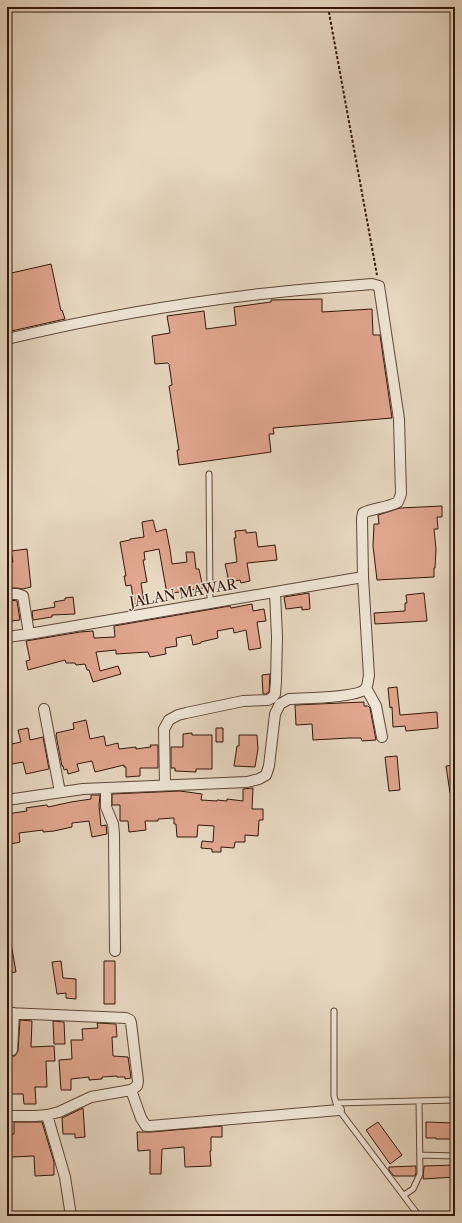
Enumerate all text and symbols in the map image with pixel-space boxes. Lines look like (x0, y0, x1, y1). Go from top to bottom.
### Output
street label: JALAN MAWAR (126, 575, 239, 612)

